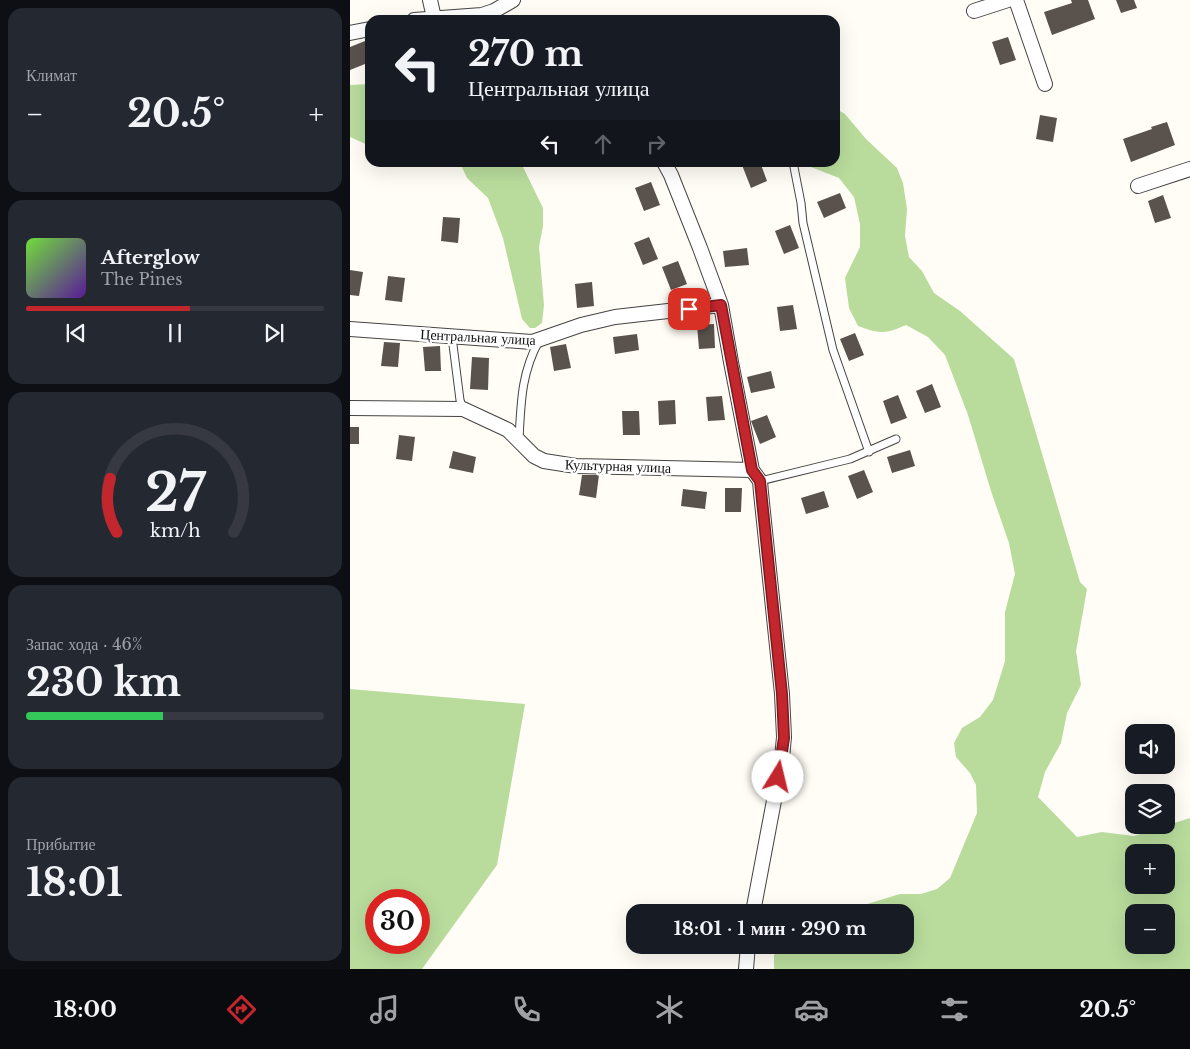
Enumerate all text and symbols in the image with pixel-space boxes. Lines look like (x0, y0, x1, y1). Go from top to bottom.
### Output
text: 270 m (468, 32, 583, 75)
icon: left (385, 35, 450, 100)
text: Климат (26, 65, 77, 85)
text: Центральная улица (468, 75, 650, 102)
text: 20.5° (127, 90, 225, 137)
text: − (26, 97, 44, 132)
text: + (309, 97, 324, 132)
icon: left (536, 130, 564, 158)
icon: ahead (589, 130, 617, 158)
icon: right (642, 130, 670, 158)
text: Afterglow (101, 246, 200, 269)
text: The Pines (101, 269, 183, 289)
pin (668, 288, 710, 330)
icon: arrive (675, 295, 703, 323)
icon: previous (62, 319, 90, 347)
icon: pause (161, 319, 189, 347)
icon: next (260, 319, 288, 347)
street label: Центральная улица (420, 325, 537, 349)
street label: Культурная улица (565, 455, 672, 477)
text: 27 (145, 461, 207, 525)
text: km/h (150, 520, 200, 542)
text: Запас хода · 46% (26, 634, 143, 654)
text: 230 km (26, 659, 181, 706)
map controls (1125, 724, 1175, 954)
button: sound (1125, 724, 1175, 774)
position arrow (751, 750, 803, 802)
button: layers (1125, 784, 1175, 834)
text: Прибытие (26, 834, 96, 854)
button: + (1125, 844, 1175, 894)
text: 18:01 (26, 859, 123, 906)
speed limit sign: 30 (365, 889, 430, 954)
button: − (1125, 904, 1175, 954)
text: 18:01 · 1 мин · 290 m (673, 917, 867, 940)
icon: directions (224, 992, 259, 1027)
icon: music (367, 992, 402, 1027)
icon: phone (509, 992, 544, 1027)
icon: climate (652, 992, 687, 1027)
icon: car (794, 992, 829, 1027)
icon: filters (937, 992, 972, 1027)
text: 18:00 (54, 996, 117, 1023)
text: 20.5° (1080, 996, 1136, 1023)

